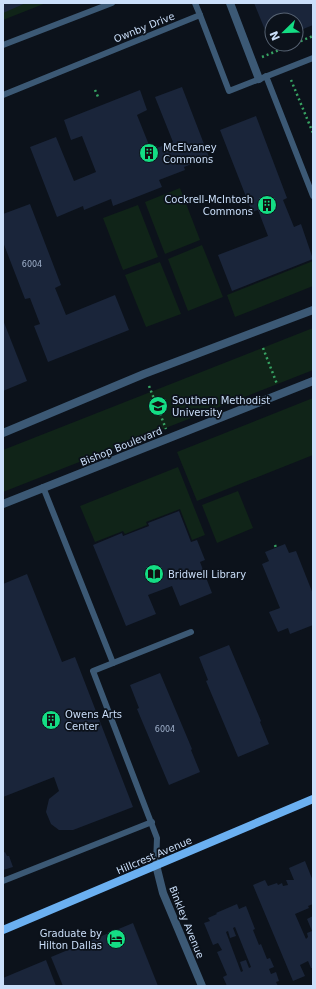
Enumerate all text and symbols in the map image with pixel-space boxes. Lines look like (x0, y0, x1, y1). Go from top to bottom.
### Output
street label: Ownby Drive (112, 10, 176, 45)
north arrow (264, 12, 304, 52)
text: N (267, 29, 283, 42)
building icon: McElvaney Commons (138, 142, 160, 164)
place label: McElvaney Commons (163, 142, 217, 165)
place label: Cockrell-McIntosh Commons (164, 194, 253, 217)
building icon: Cockrell-McIntosh Commons (256, 194, 278, 216)
house number: 6004 (22, 260, 42, 269)
school or university icon: Southern Methodist University (147, 395, 169, 417)
place label: Southern Methodist University (172, 395, 270, 418)
street label: Bishop Boulevard (79, 425, 164, 468)
library icon: Bridwell Library (143, 563, 165, 585)
place label: Bridwell Library (168, 569, 246, 580)
building icon: Owens Arts Center (40, 709, 62, 731)
place label: Owens Arts Center (65, 709, 122, 732)
house number: 6004 (155, 725, 175, 734)
street label: Hillcrest Avenue (115, 835, 194, 876)
street label: Binkley Avenue (167, 884, 206, 960)
place label: Graduate by Hilton Dallas (39, 928, 102, 951)
hotel icon: Graduate by Hilton Dallas (105, 928, 127, 950)

